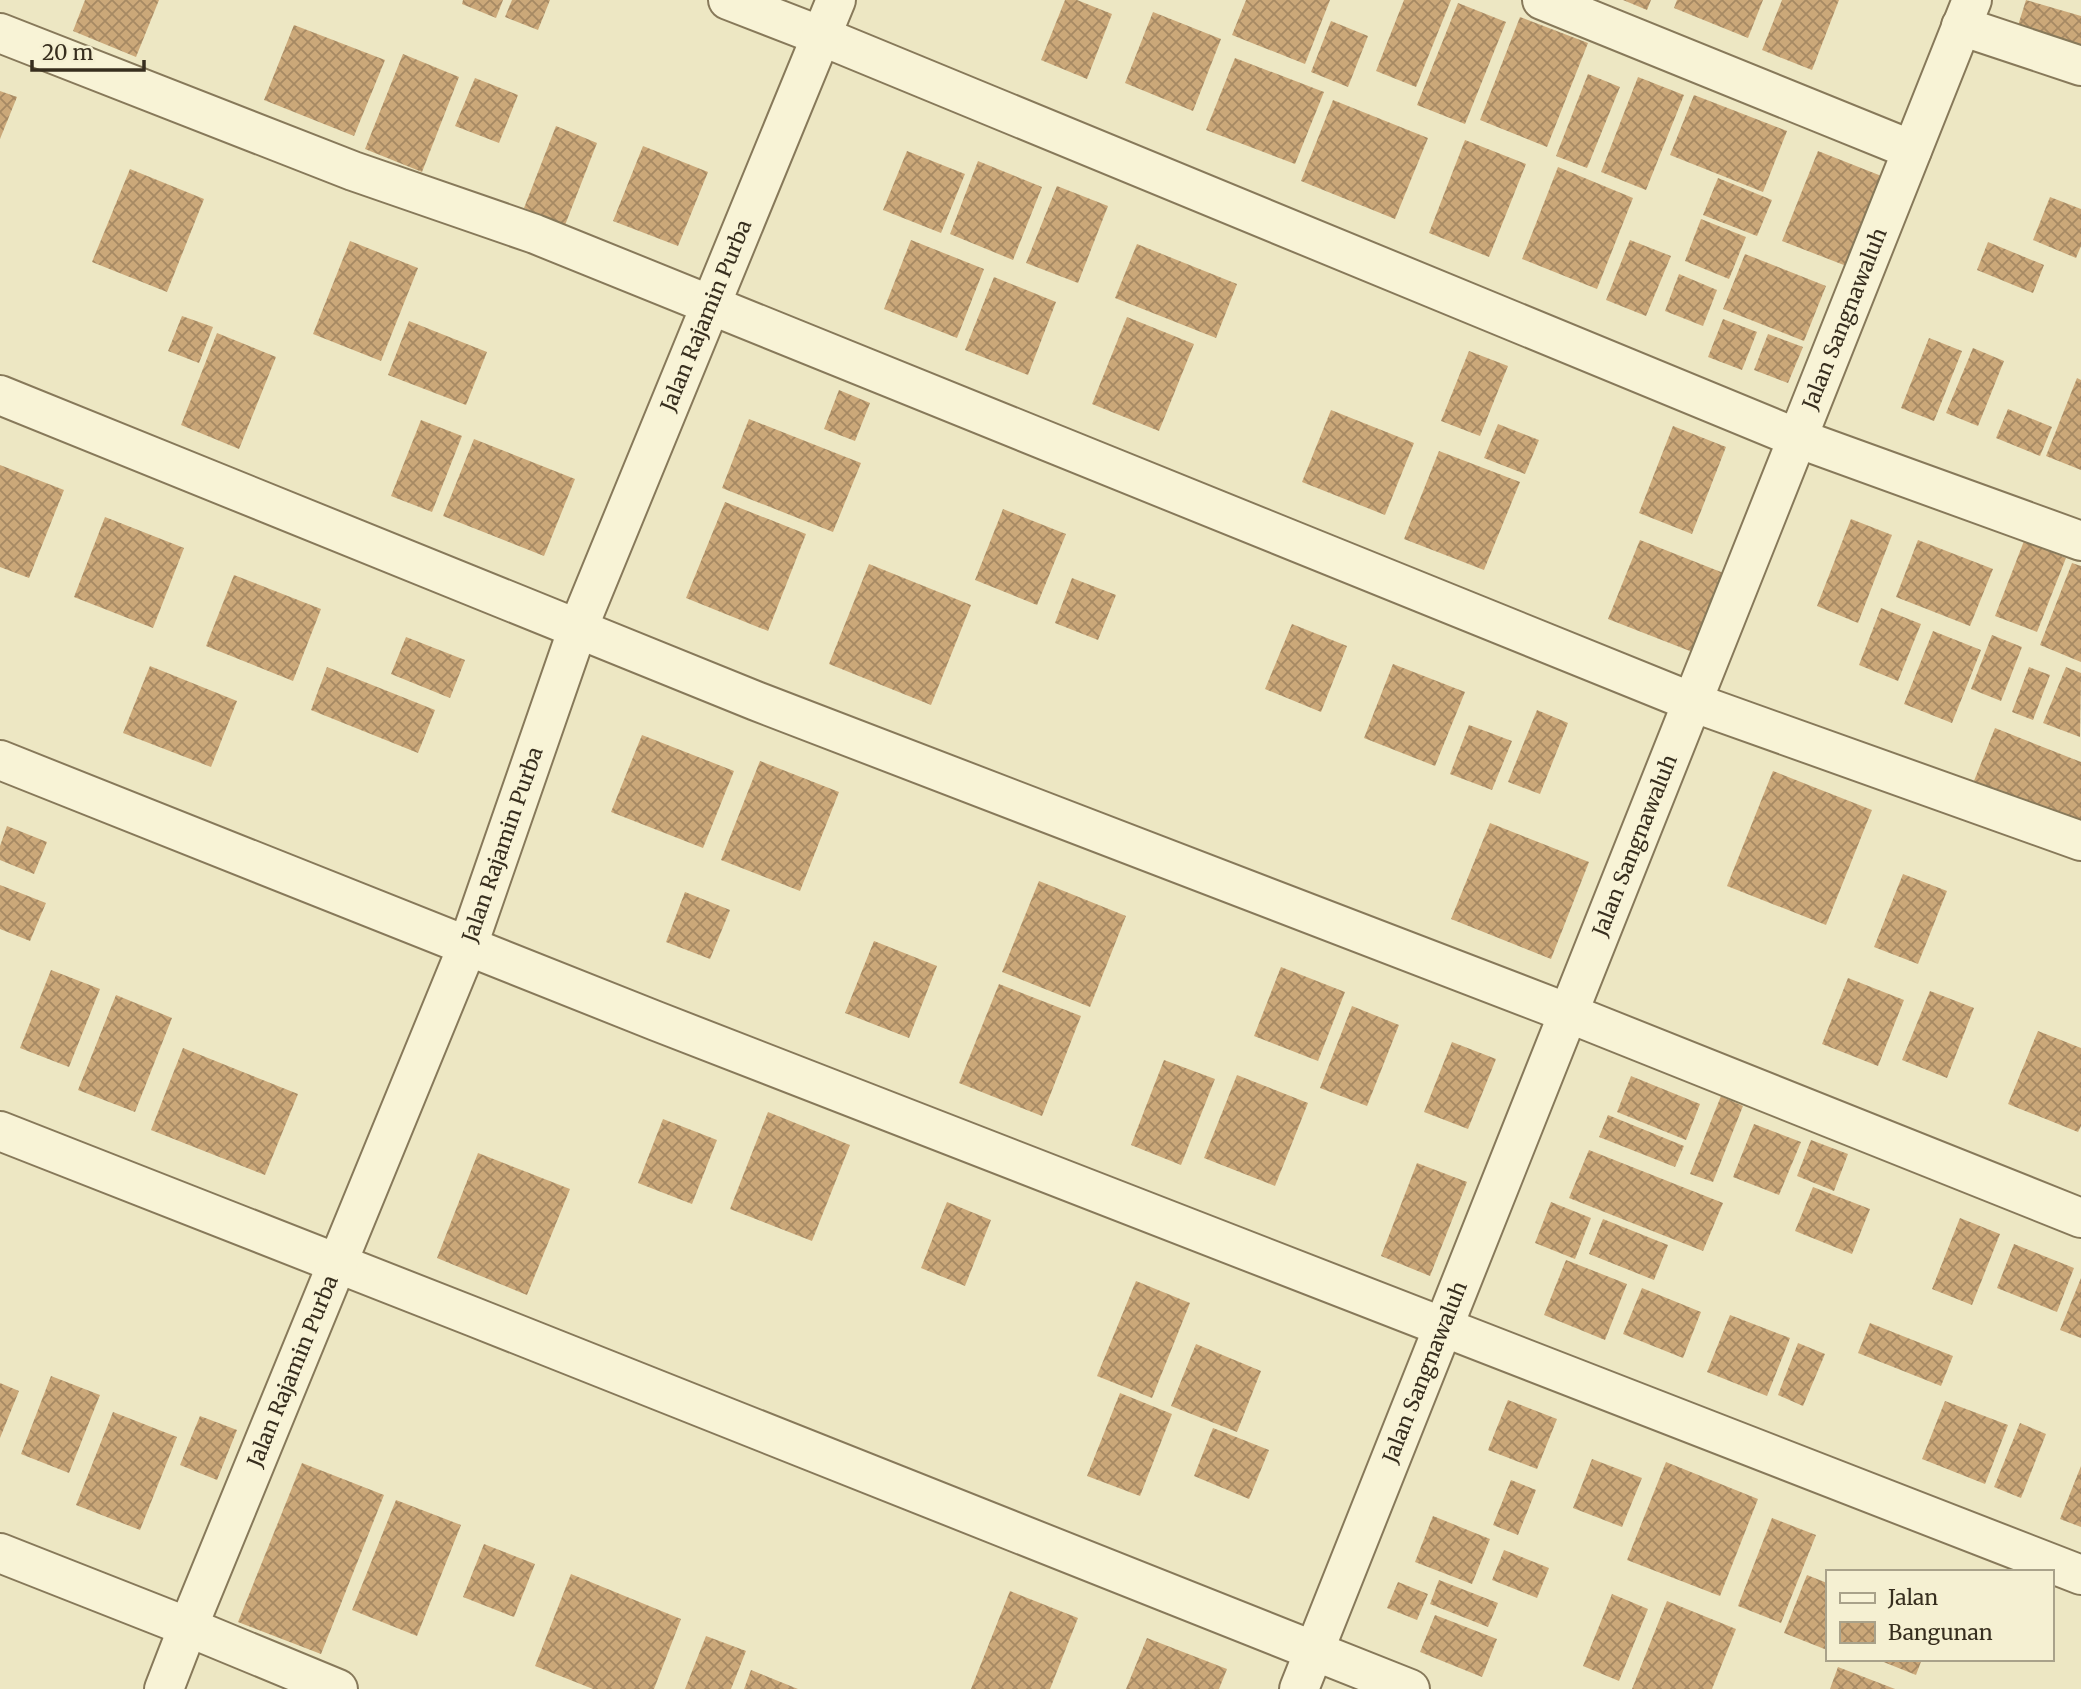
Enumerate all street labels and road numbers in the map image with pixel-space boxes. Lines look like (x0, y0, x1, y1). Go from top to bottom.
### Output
street label: Jalan Rajamin Purba (654, 215, 757, 416)
street label: Jalan Sangnawaluh (1796, 224, 1893, 414)
street label: Jalan Rajamin Purba (456, 743, 549, 947)
street label: Jalan Sangnawaluh (1586, 750, 1683, 941)
street label: Jalan Rajamin Purba (241, 1271, 344, 1472)
street label: Jalan Sangnawaluh (1376, 1277, 1473, 1468)

